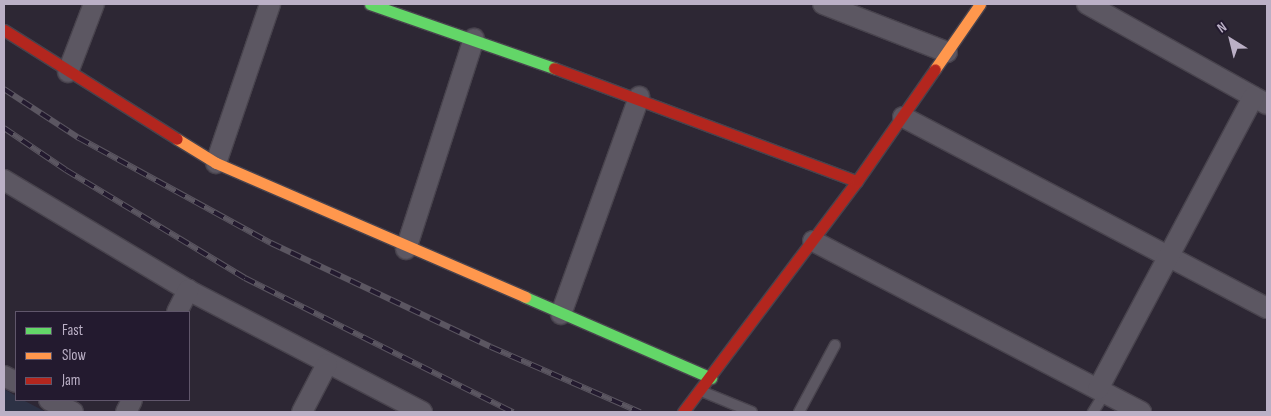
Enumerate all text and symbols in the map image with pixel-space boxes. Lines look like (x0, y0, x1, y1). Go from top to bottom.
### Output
north arrow (1206, 15, 1256, 65)
text: N (1214, 18, 1230, 37)
legend (15, 311, 190, 401)
text: Fast (62, 321, 83, 340)
text: Slow (62, 346, 86, 365)
text: Jam (62, 371, 80, 390)

